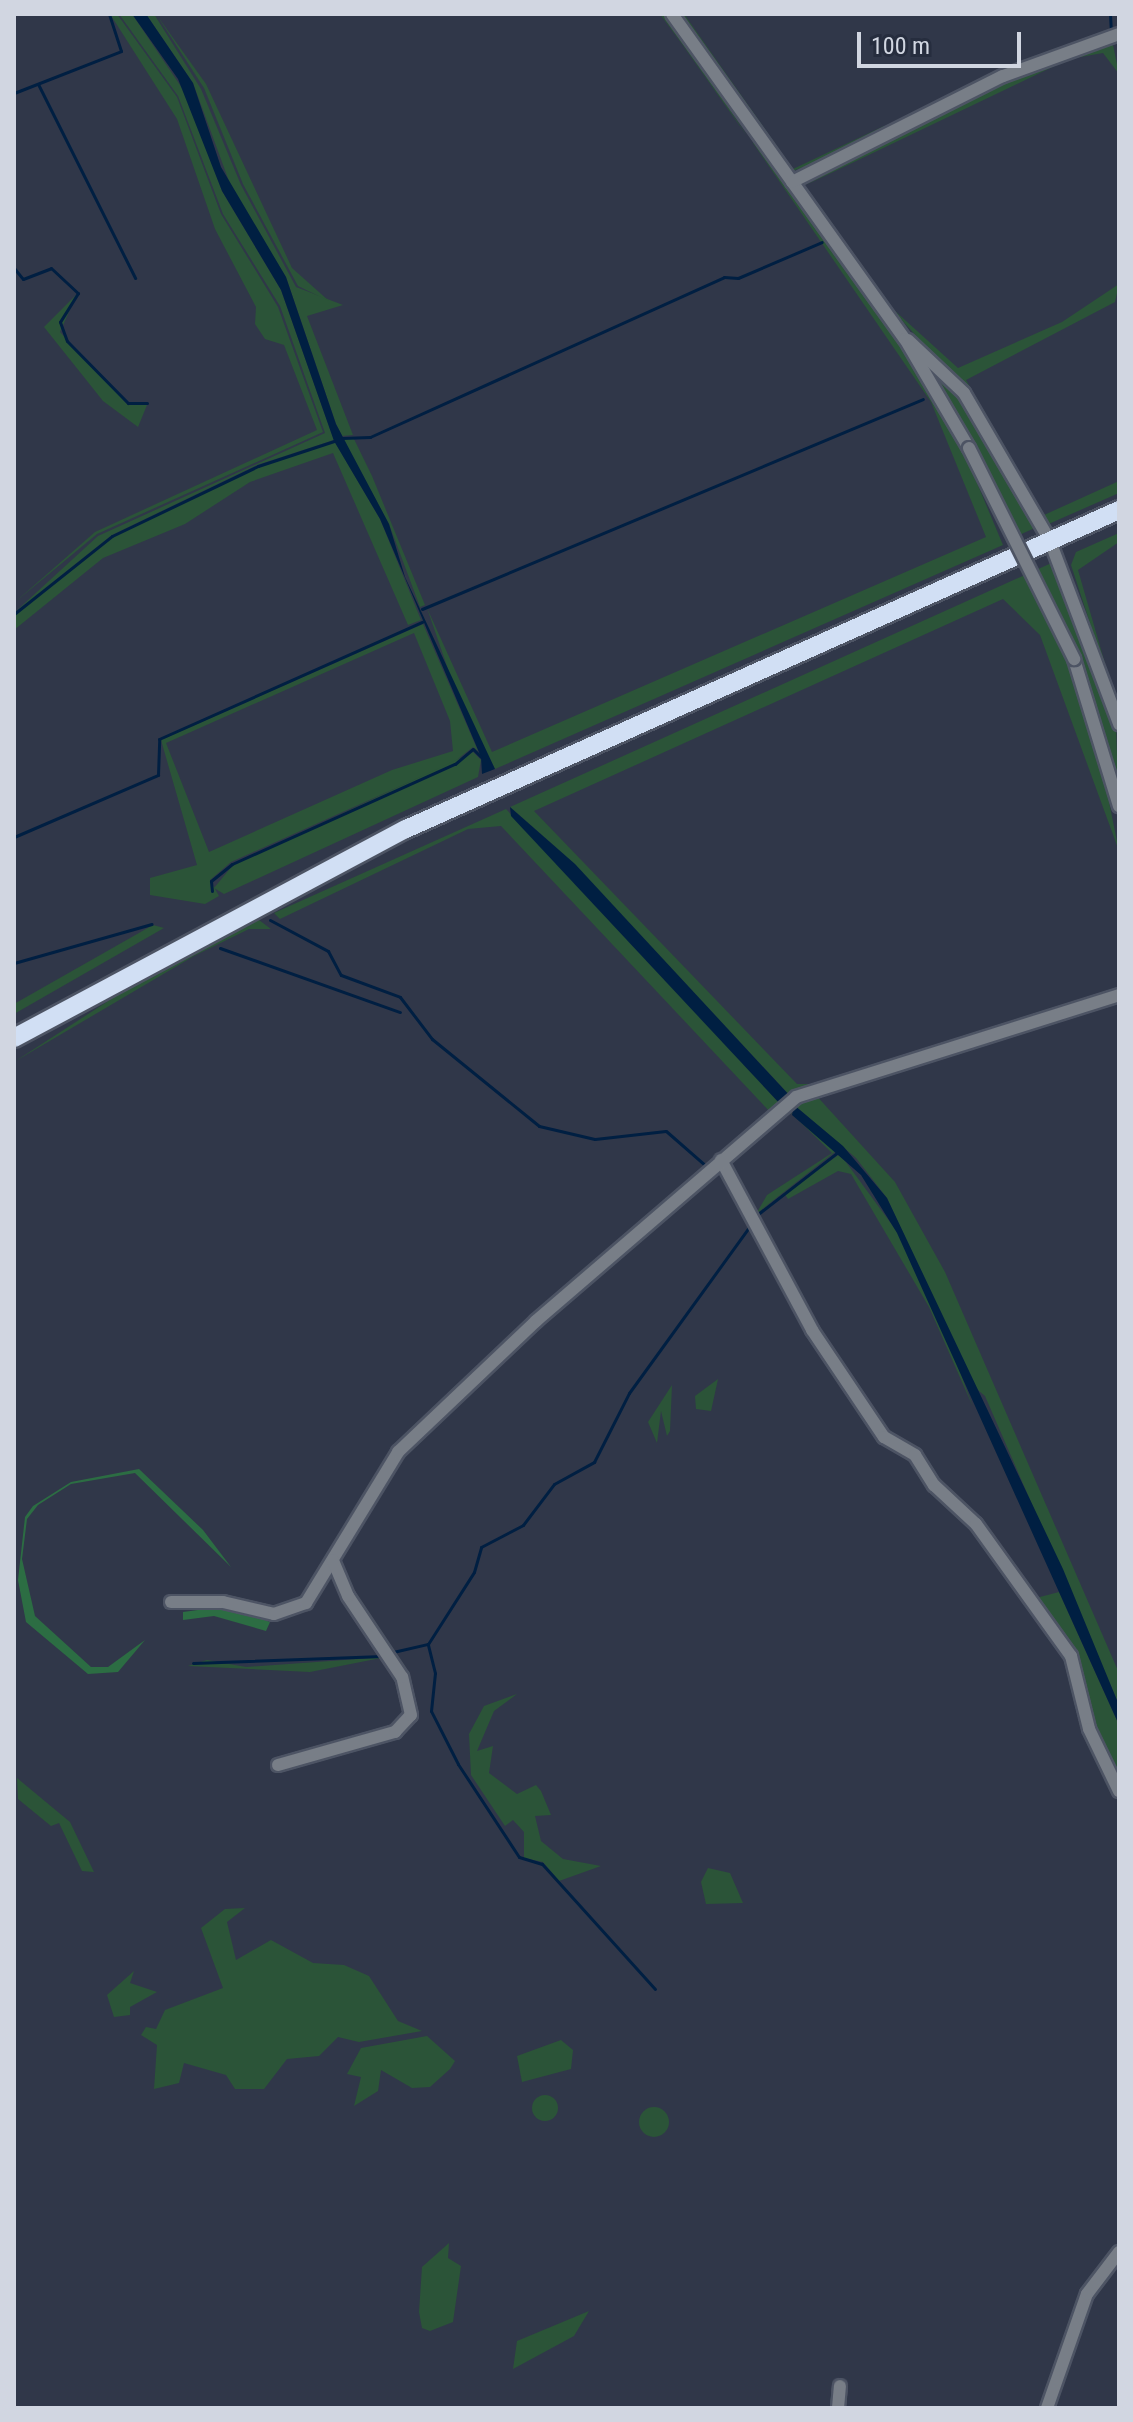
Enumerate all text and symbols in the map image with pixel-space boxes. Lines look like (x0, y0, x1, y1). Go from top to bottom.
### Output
scale bar (861, 16, 1025, 66)
text: 100 m (871, 32, 930, 60)

